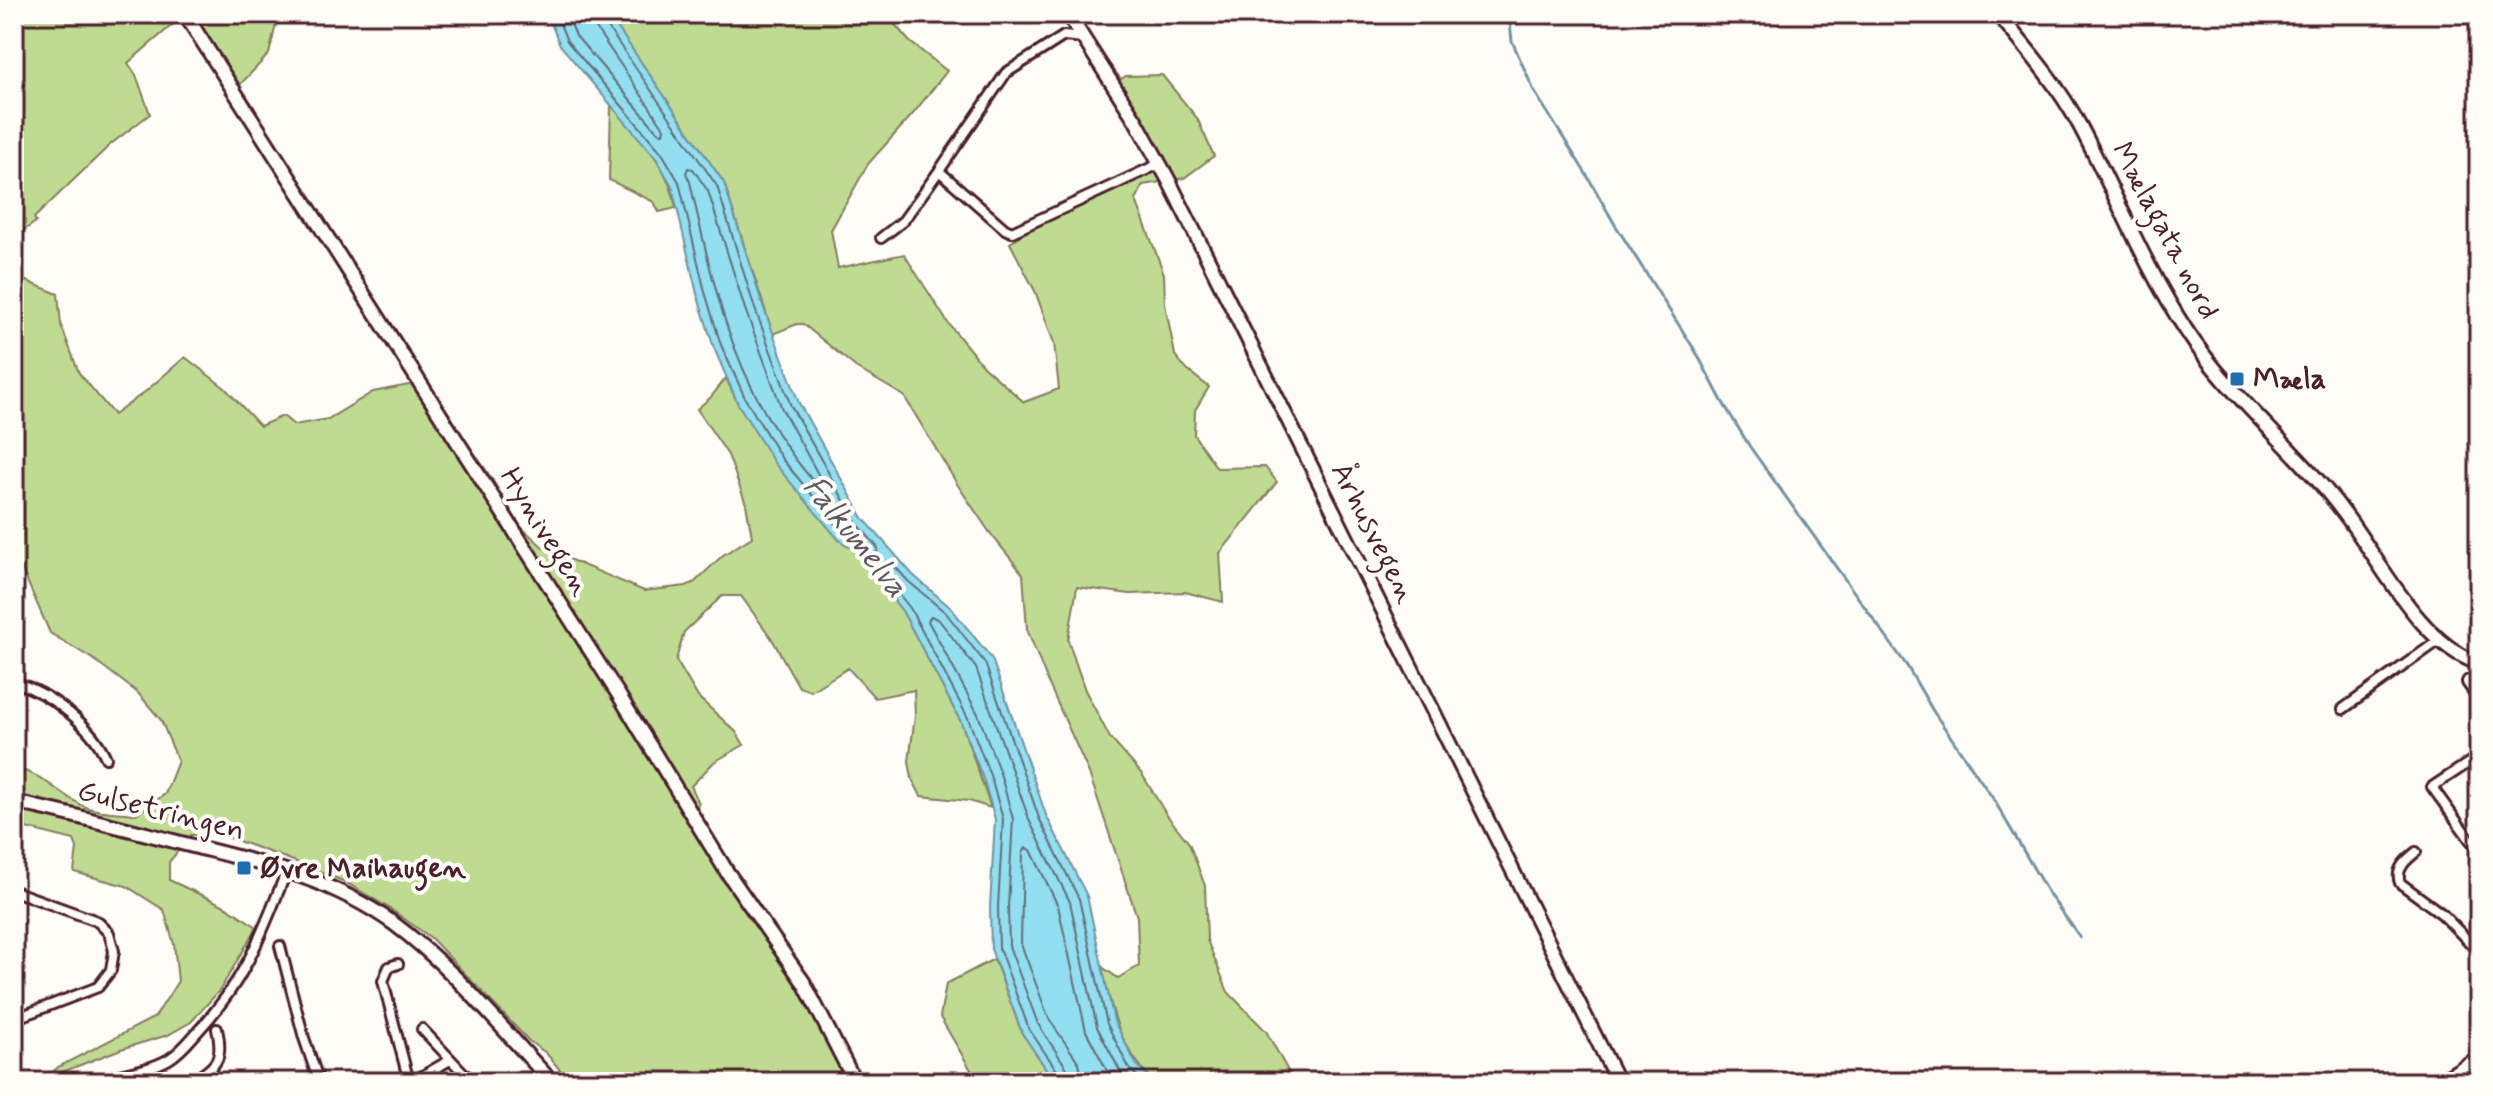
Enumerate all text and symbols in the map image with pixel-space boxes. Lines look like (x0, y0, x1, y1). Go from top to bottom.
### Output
street label: Mælagata nord (2099, 135, 2228, 328)
place label: Mæla (2253, 360, 2326, 399)
marker: Mæla (2228, 370, 2246, 388)
street label: Århusvegen (1318, 456, 1425, 612)
street label: Hynivegen (488, 460, 600, 606)
water label: Falkumelva (793, 467, 917, 607)
street label: Gulsetringen (73, 771, 249, 851)
place label: Øvre Maihaugen (260, 849, 467, 892)
marker: Øvre Maihaugen (235, 859, 253, 877)

